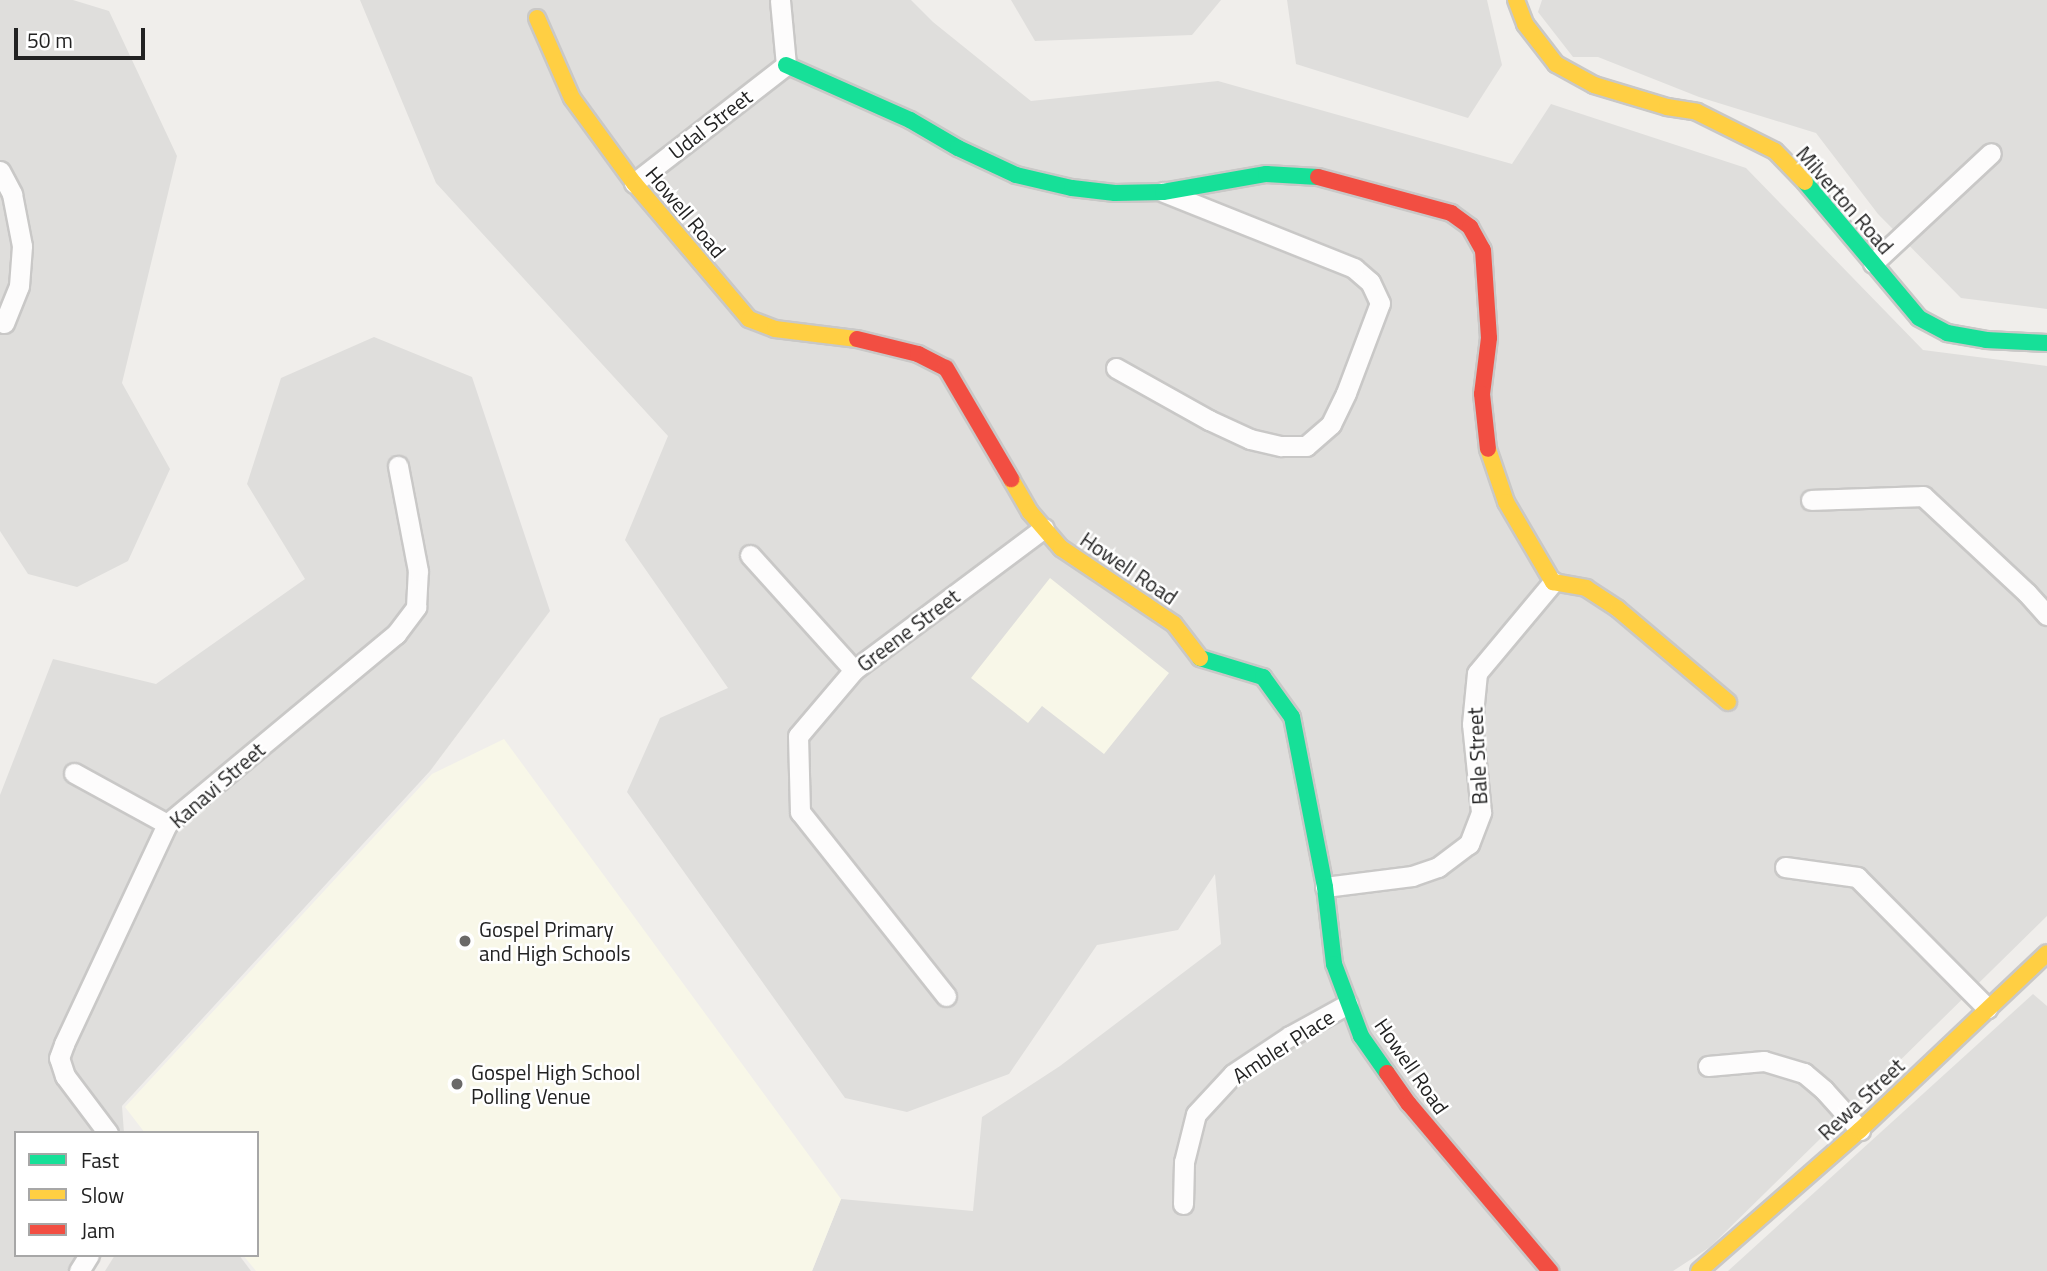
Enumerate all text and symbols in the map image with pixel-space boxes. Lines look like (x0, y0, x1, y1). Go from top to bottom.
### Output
scale bar (18, 14, 149, 58)
text: 50 m (27, 24, 73, 56)
street label: Udal Street (663, 84, 757, 164)
street label: Milverton Road (1791, 141, 1899, 259)
street label: Howell Road (641, 161, 731, 263)
street label: Howell Road (1076, 526, 1182, 610)
street label: Greene Street (852, 583, 964, 677)
street label: Bale Street (1462, 707, 1492, 805)
street label: Kanavi Street (164, 737, 270, 833)
place label: Gospel Primary and High Schools (479, 916, 631, 966)
marker: Gospel Primary and High Schools (457, 933, 473, 949)
street label: Ambler Place (1228, 1004, 1338, 1088)
street label: Howell Road (1370, 1013, 1454, 1119)
street label: Rewa Street (1813, 1053, 1909, 1145)
place label: Gospel High School Polling Venue (471, 1059, 640, 1109)
marker: Gospel High School Polling Venue (449, 1076, 465, 1092)
legend (14, 1131, 259, 1257)
text: Fast (81, 1144, 119, 1176)
text: Slow (81, 1179, 124, 1211)
text: Jam (81, 1214, 115, 1246)

